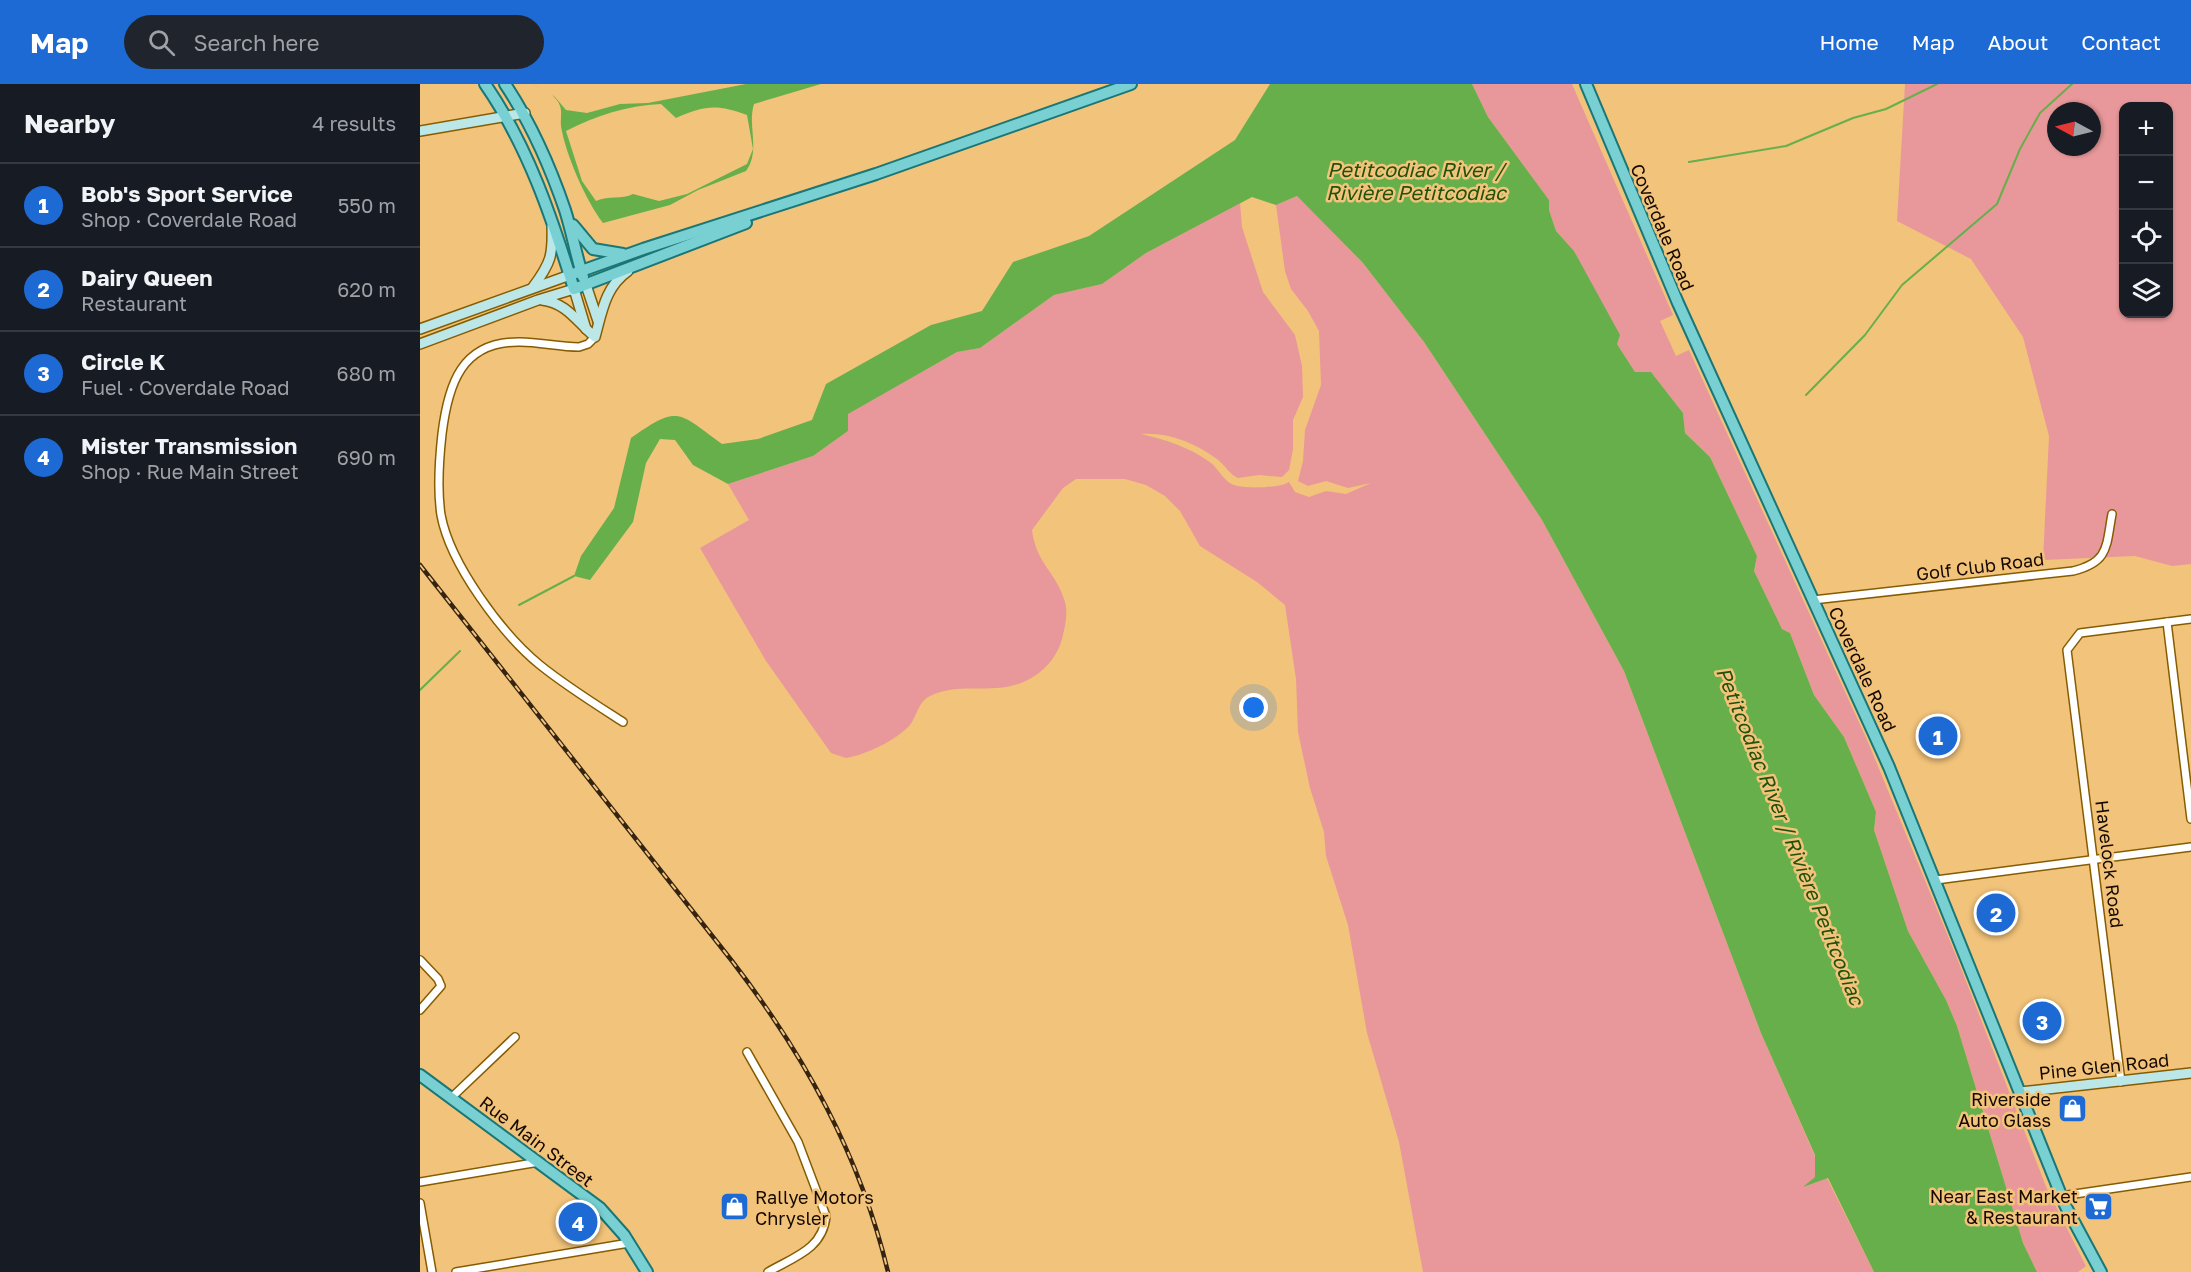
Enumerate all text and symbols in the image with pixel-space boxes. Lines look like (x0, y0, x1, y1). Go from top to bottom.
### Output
search box (124, 15, 544, 69)
text: Map (30, 26, 88, 59)
icon: search (145, 26, 178, 59)
text: Search here (193, 29, 319, 56)
text: Home (1819, 29, 1879, 55)
text: Map (1912, 29, 1955, 55)
text: About (1988, 29, 2048, 55)
text: Contact (2081, 29, 2161, 55)
north arrow (2047, 102, 2101, 156)
map controls (2119, 102, 2173, 318)
button: + (2119, 102, 2173, 156)
text: Nearby (24, 108, 115, 139)
text: 4 results (312, 111, 396, 135)
button: − (2119, 156, 2173, 210)
water label: Petitcodiac River / Rivière Petitcodiac (1326, 157, 1508, 204)
street label: Coverdale Road (1626, 160, 1700, 294)
text: Bob's Sport Service (81, 180, 293, 207)
text: 1 (38, 193, 49, 217)
text: 550 m (338, 193, 396, 217)
text: Shop · Coverdale Road (81, 207, 297, 231)
button: locate (2119, 210, 2173, 264)
text: Dairy Queen (81, 264, 213, 291)
button: layers (2119, 264, 2173, 318)
text: 2 (37, 277, 50, 301)
text: 620 m (337, 277, 396, 301)
text: Restaurant (81, 291, 187, 315)
text: Circle K (81, 348, 165, 375)
text: 3 (37, 361, 50, 385)
text: 680 m (337, 361, 396, 385)
text: Fuel · Coverdale Road (81, 375, 290, 399)
text: Mister Transmission (81, 432, 297, 459)
text: 4 (37, 445, 50, 469)
text: 690 m (337, 445, 396, 469)
text: Shop · Rue Main Street (81, 459, 299, 483)
street label: Golf Club Road (1915, 547, 2045, 585)
street label: Coverdale Road (1824, 603, 1902, 735)
water label: Petitcodiac River / Rivière Petitcodiac (1712, 664, 1870, 1009)
your location (1239, 693, 1268, 722)
pin: 1 (1918, 714, 1958, 758)
street label: Havelock Road (2091, 799, 2129, 929)
pin: 2 (1976, 890, 2016, 936)
pin: 3 (2022, 998, 2062, 1044)
street label: Pine Glen Road (2038, 1048, 2170, 1084)
place label: Riverside Auto Glass (1958, 1088, 2051, 1131)
street label: Rue Main Street (476, 1091, 598, 1191)
shop icon: Riverside Auto Glass (2056, 1093, 2088, 1125)
place label: Near East Market & Restaurant (1930, 1185, 2078, 1228)
place label: Rallye Motors Chrysler (755, 1186, 874, 1229)
supermarket icon: Near East Market & Restaurant (2083, 1190, 2115, 1222)
shop icon: Rallye Motors Chrysler (718, 1191, 750, 1223)
pin: 4 (558, 1200, 598, 1244)

